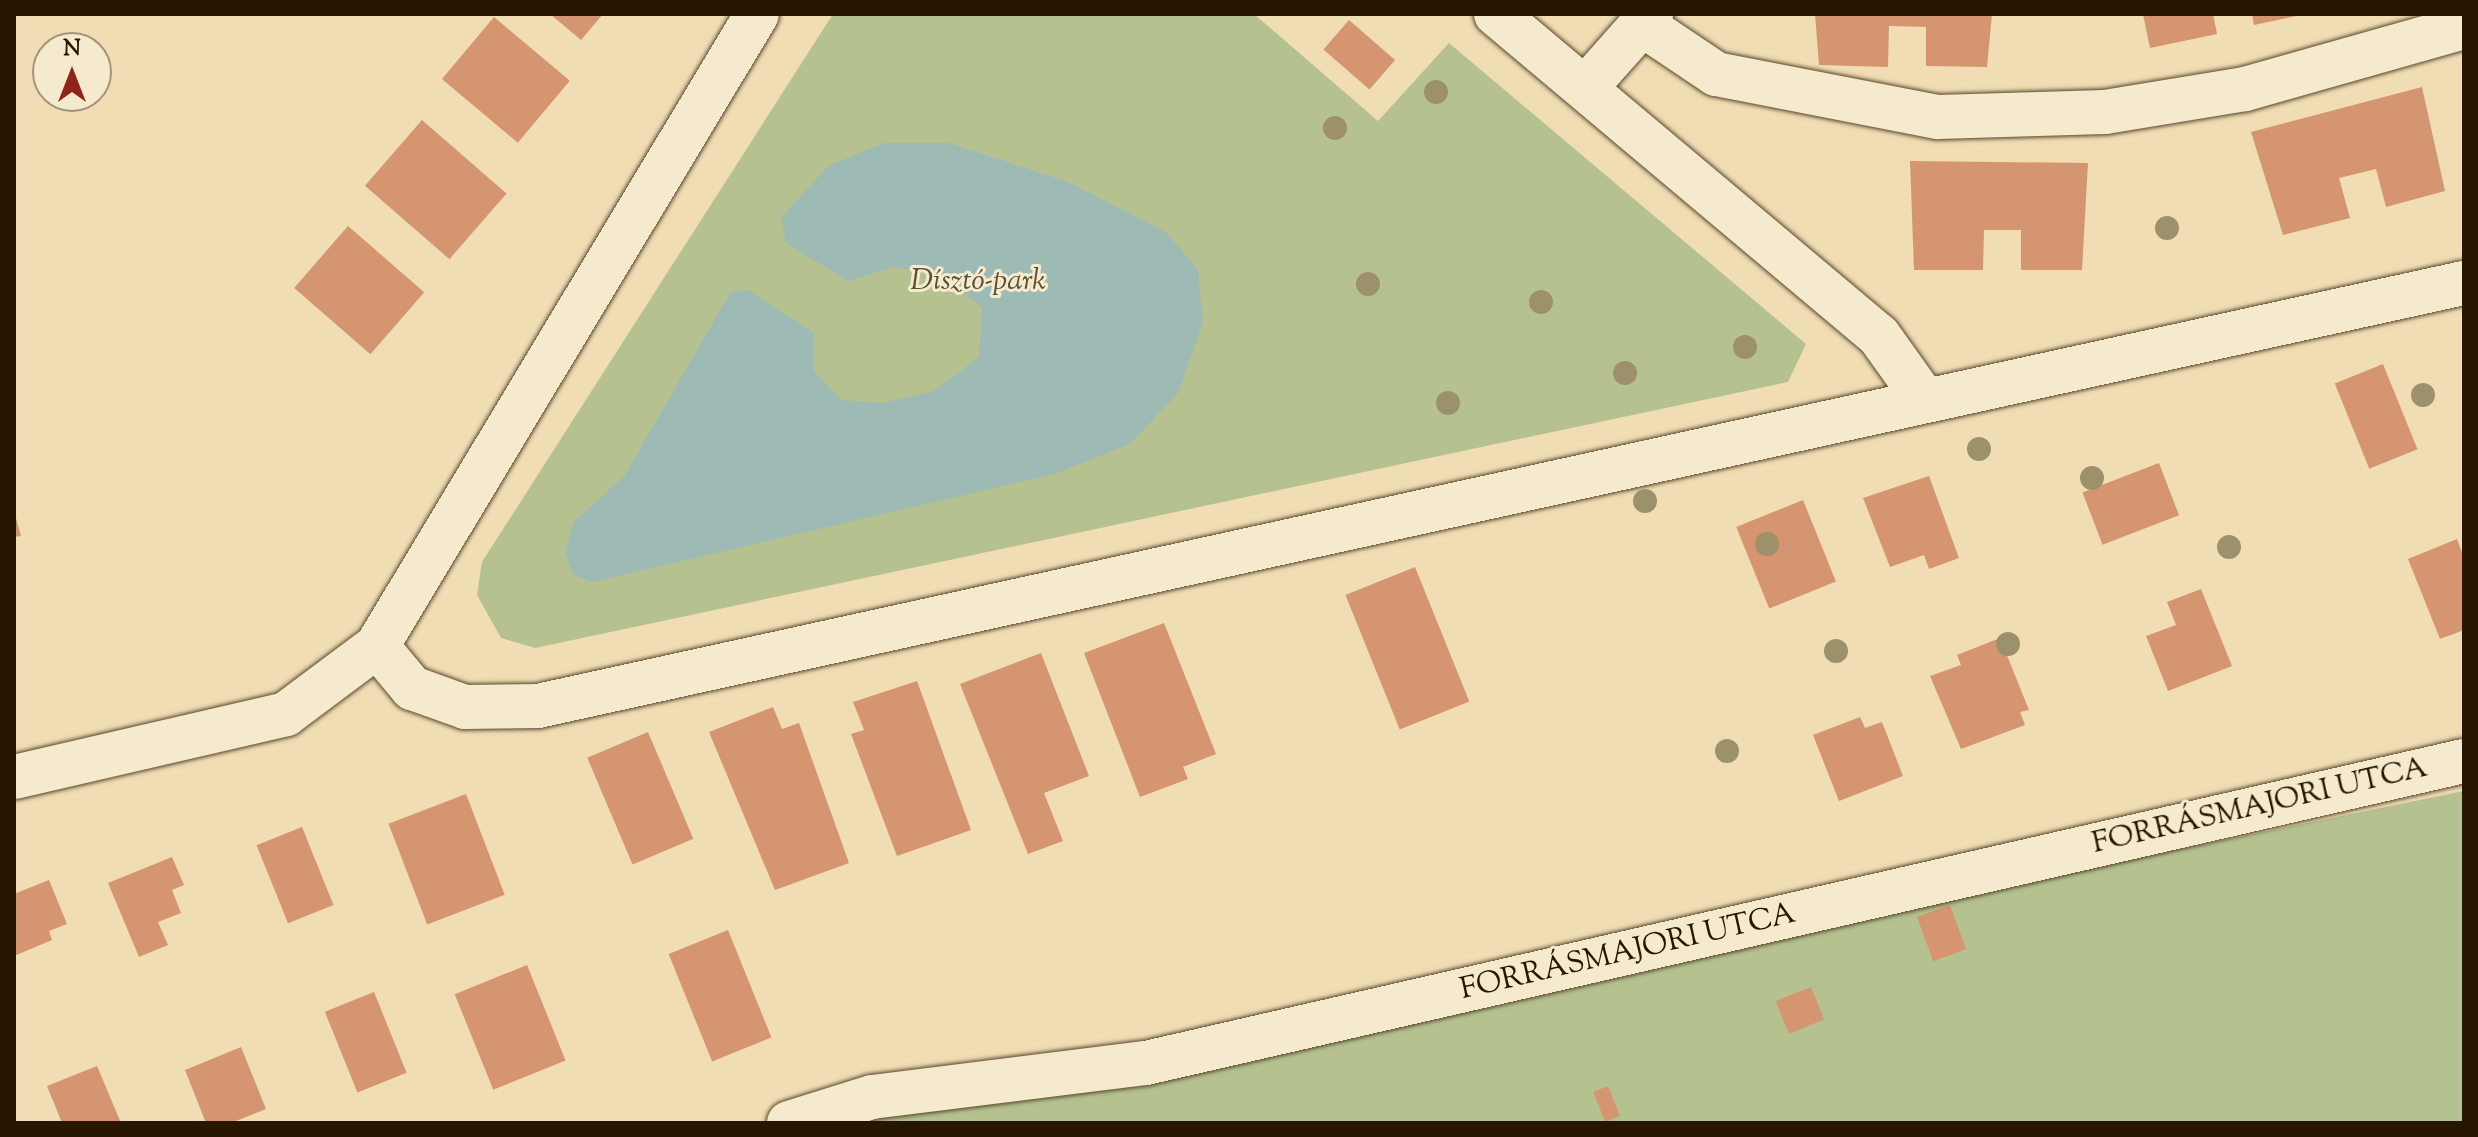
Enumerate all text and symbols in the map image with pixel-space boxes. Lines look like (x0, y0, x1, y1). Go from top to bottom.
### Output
north arrow (32, 32, 112, 112)
text: N (63, 34, 81, 66)
park label: Dísztó-park (910, 264, 1046, 300)
street label: FORRÁSMAJORI UTCA (2089, 751, 2431, 863)
street label: FORRÁSMAJORI UTCA (1457, 897, 1799, 1009)

